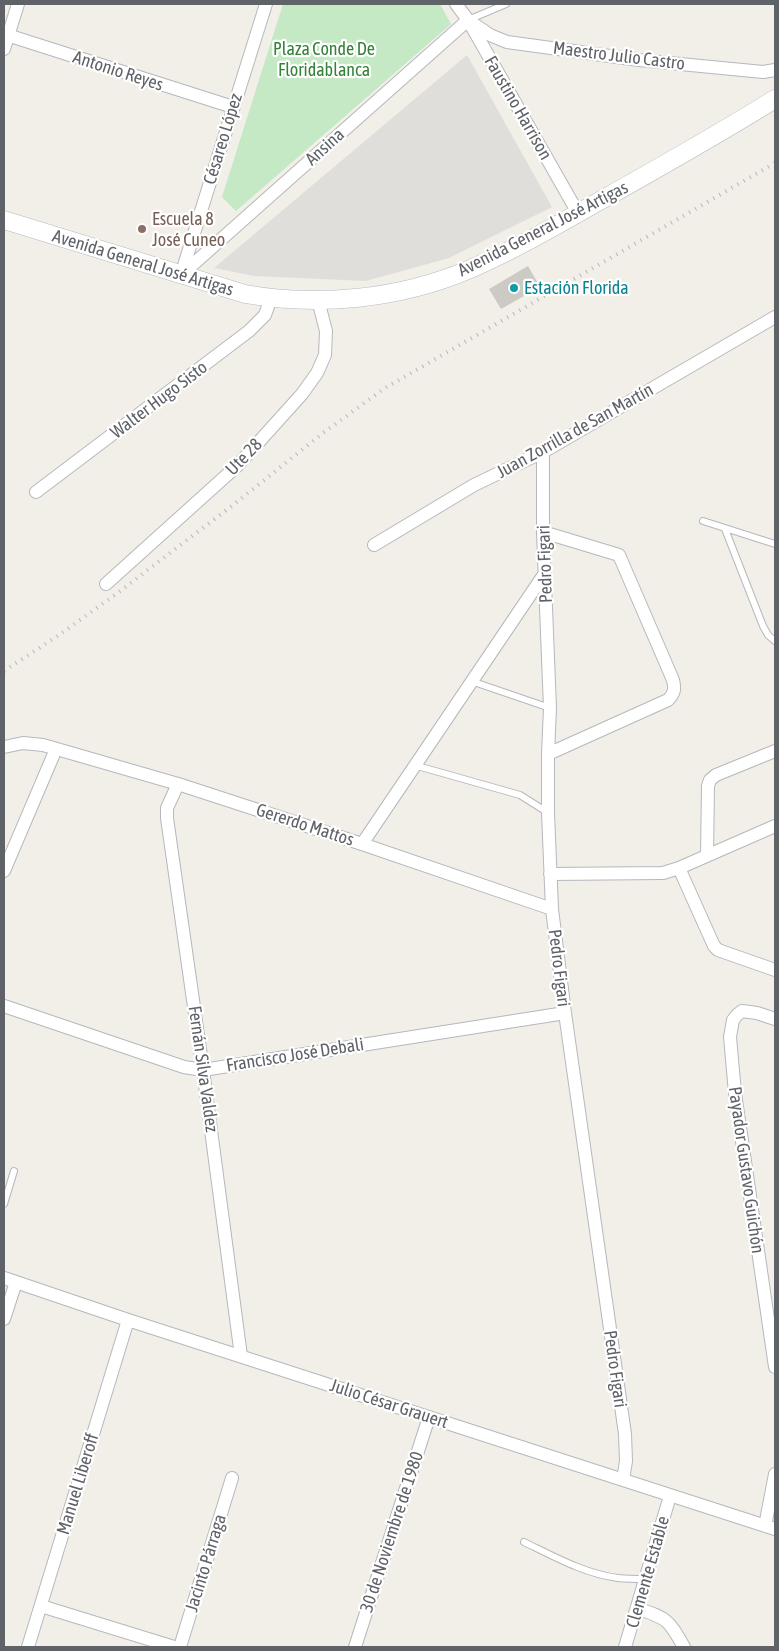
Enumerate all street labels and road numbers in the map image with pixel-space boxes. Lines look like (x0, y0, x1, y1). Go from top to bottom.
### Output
street label: Maestro Julio Castro (552, 37, 686, 75)
street label: Antonio Reyes (70, 46, 166, 96)
street label: Faustino Harrison (480, 52, 556, 164)
street label: Césareo López (199, 91, 247, 187)
street label: Ansina (301, 124, 349, 170)
street label: Avenida General José Artigas (454, 177, 632, 281)
street label: Avenida General José Artigas (50, 225, 236, 301)
street label: Walter Hugo Sisto (106, 357, 212, 443)
street label: Juan Zorrilla de San Martín (493, 379, 657, 483)
street label: Ute 28 (221, 434, 267, 480)
street label: Pedro Figari (533, 525, 557, 603)
street label: Gererdo Mattos (253, 799, 357, 851)
street label: Pedro Figari (544, 928, 574, 1008)
street label: Fernán Silva Valdez (183, 1004, 223, 1134)
street label: Francisco José Debali (225, 1033, 365, 1077)
street label: Payador Gustavo Guichón (724, 1085, 768, 1255)
street label: Pedro Figari (599, 1329, 631, 1409)
street label: Julio César Grauert (327, 1375, 451, 1433)
street label: Manuel Liberoff (52, 1431, 104, 1537)
street label: 30 de Noviembre de 1980 (356, 1449, 428, 1615)
street label: Jacinto Párraga (181, 1512, 231, 1614)
street label: Clemente Estable (622, 1514, 674, 1630)

